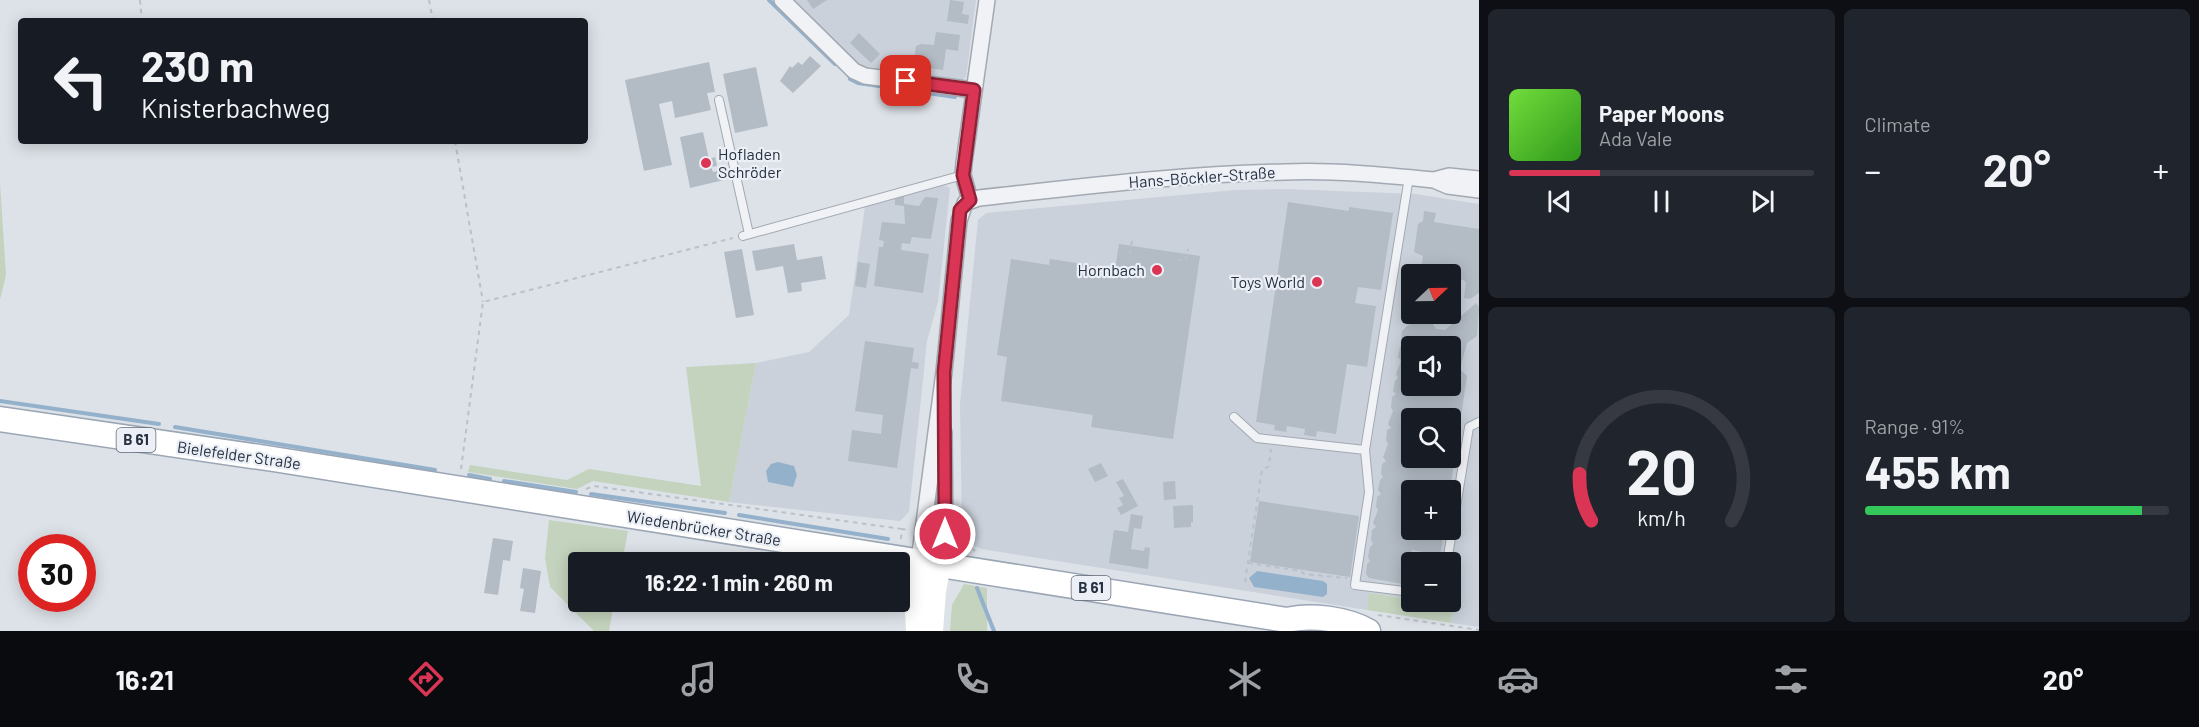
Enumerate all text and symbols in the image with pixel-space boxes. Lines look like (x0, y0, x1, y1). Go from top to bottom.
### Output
text: 230 m (141, 40, 254, 90)
icon: left (42, 42, 120, 120)
pin (880, 55, 931, 106)
icon: arrive (889, 64, 922, 97)
text: Knisterbachweg (141, 91, 330, 123)
text: Paper Moons (1599, 100, 1724, 126)
text: Climate (1865, 112, 1931, 136)
text: Ada Vale (1599, 126, 1672, 150)
text: 20° (1983, 142, 2051, 196)
place label: Hofladen Schröder (718, 144, 782, 181)
text: − (1865, 150, 1881, 190)
text: + (2153, 150, 2169, 190)
marker: Hofladen Schröder (699, 156, 713, 170)
street label: Hans-Böckler-Straße (1128, 162, 1276, 191)
icon: previous (1543, 185, 1576, 218)
icon: pause (1645, 185, 1678, 218)
icon: next (1746, 185, 1779, 218)
place label: Hornbach (1078, 260, 1145, 279)
marker: Hornbach (1150, 263, 1164, 277)
north arrow (1401, 264, 1461, 324)
map controls (1401, 264, 1461, 612)
place label: Toys World (1231, 272, 1305, 291)
marker: Toys World (1310, 275, 1324, 289)
button: sound (1401, 336, 1461, 396)
button: search (1401, 408, 1461, 468)
text: Range · 91% (1865, 414, 1965, 438)
road number: B 61 (116, 428, 156, 452)
text: 20 (1626, 433, 1697, 507)
street label: Bielefelder Straße (176, 436, 302, 473)
text: 455 km (1865, 444, 2011, 498)
button: + (1401, 480, 1461, 540)
position arrow (913, 502, 977, 566)
street label: Wiedenbrücker Straße (626, 506, 783, 549)
text: km/h (1637, 506, 1686, 531)
speed limit sign: 30 (18, 534, 96, 612)
button: − (1401, 552, 1461, 612)
text: 16:22 · 1 min · 260 m (645, 569, 833, 595)
road number: B 61 (1072, 576, 1110, 600)
icon: directions (405, 658, 447, 700)
icon: music (678, 658, 720, 700)
icon: phone (951, 658, 993, 700)
icon: climate (1224, 658, 1266, 700)
icon: car (1497, 658, 1539, 700)
icon: filters (1770, 658, 1812, 700)
text: 16:21 (115, 663, 174, 695)
text: 20° (2043, 663, 2083, 695)

